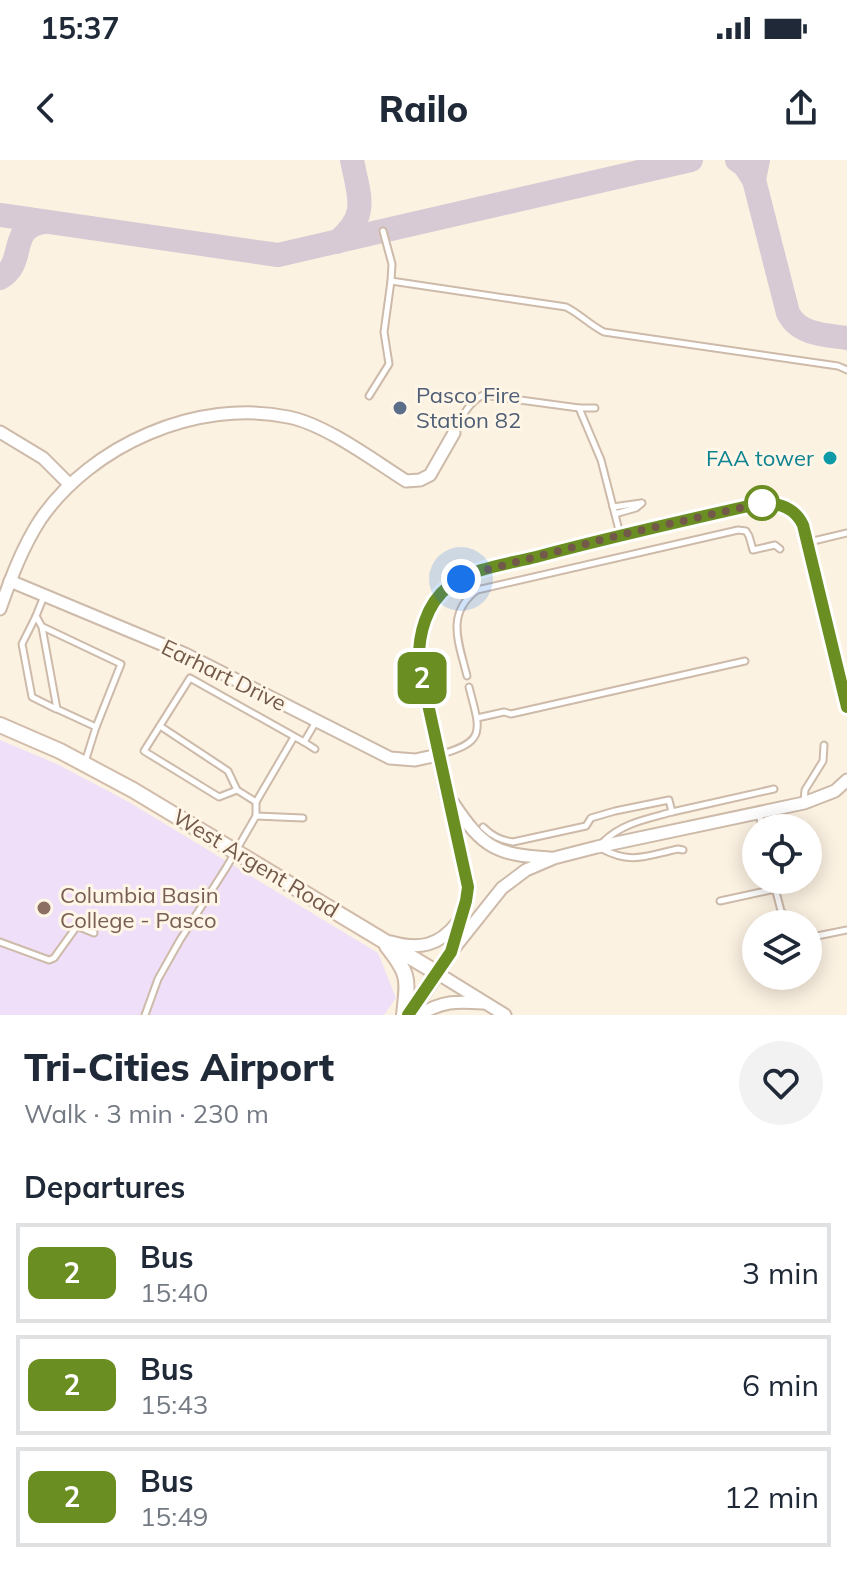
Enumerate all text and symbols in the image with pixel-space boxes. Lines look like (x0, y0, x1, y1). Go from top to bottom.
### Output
text: 15:37 (40, 9, 119, 47)
icon: back (24, 86, 68, 130)
text: Railo (379, 86, 468, 131)
icon: share (779, 86, 823, 130)
place label: Pasco Fire Station 82 (416, 381, 521, 434)
marker: Pasco Fire Station 82 (391, 399, 409, 417)
place label: FAA tower (706, 444, 814, 472)
marker: FAA tower (821, 449, 839, 467)
unlabelled marker (745, 486, 779, 520)
your location (441, 559, 481, 599)
street label: Earhart Drive (157, 633, 291, 717)
line badge: 2 (396, 652, 448, 704)
text: 2 (414, 660, 430, 695)
street label: West Argent Road (168, 802, 344, 924)
map controls (742, 814, 822, 990)
button: locate (742, 814, 822, 894)
place label: Columbia Basin College - Pasco (60, 881, 219, 934)
marker: Columbia Basin College - Pasco (35, 899, 53, 917)
button: layers (742, 910, 822, 990)
button: heart (739, 1041, 823, 1125)
text: Tri-Cities Airport (24, 1043, 334, 1091)
text: Walk · 3 min · 230 m (24, 1097, 269, 1130)
text: Departures (24, 1168, 185, 1206)
text: Bus (140, 1238, 194, 1276)
text: 3 min (742, 1254, 819, 1292)
text: 2 (64, 1255, 80, 1290)
text: 15:40 (140, 1276, 208, 1309)
text: Bus (140, 1350, 194, 1388)
text: 6 min (742, 1366, 819, 1404)
text: 2 (64, 1367, 80, 1402)
text: 15:43 (140, 1388, 208, 1421)
text: Bus (140, 1462, 194, 1500)
text: 12 min (724, 1478, 819, 1516)
text: 2 (64, 1479, 80, 1514)
text: 15:49 (140, 1500, 208, 1533)

